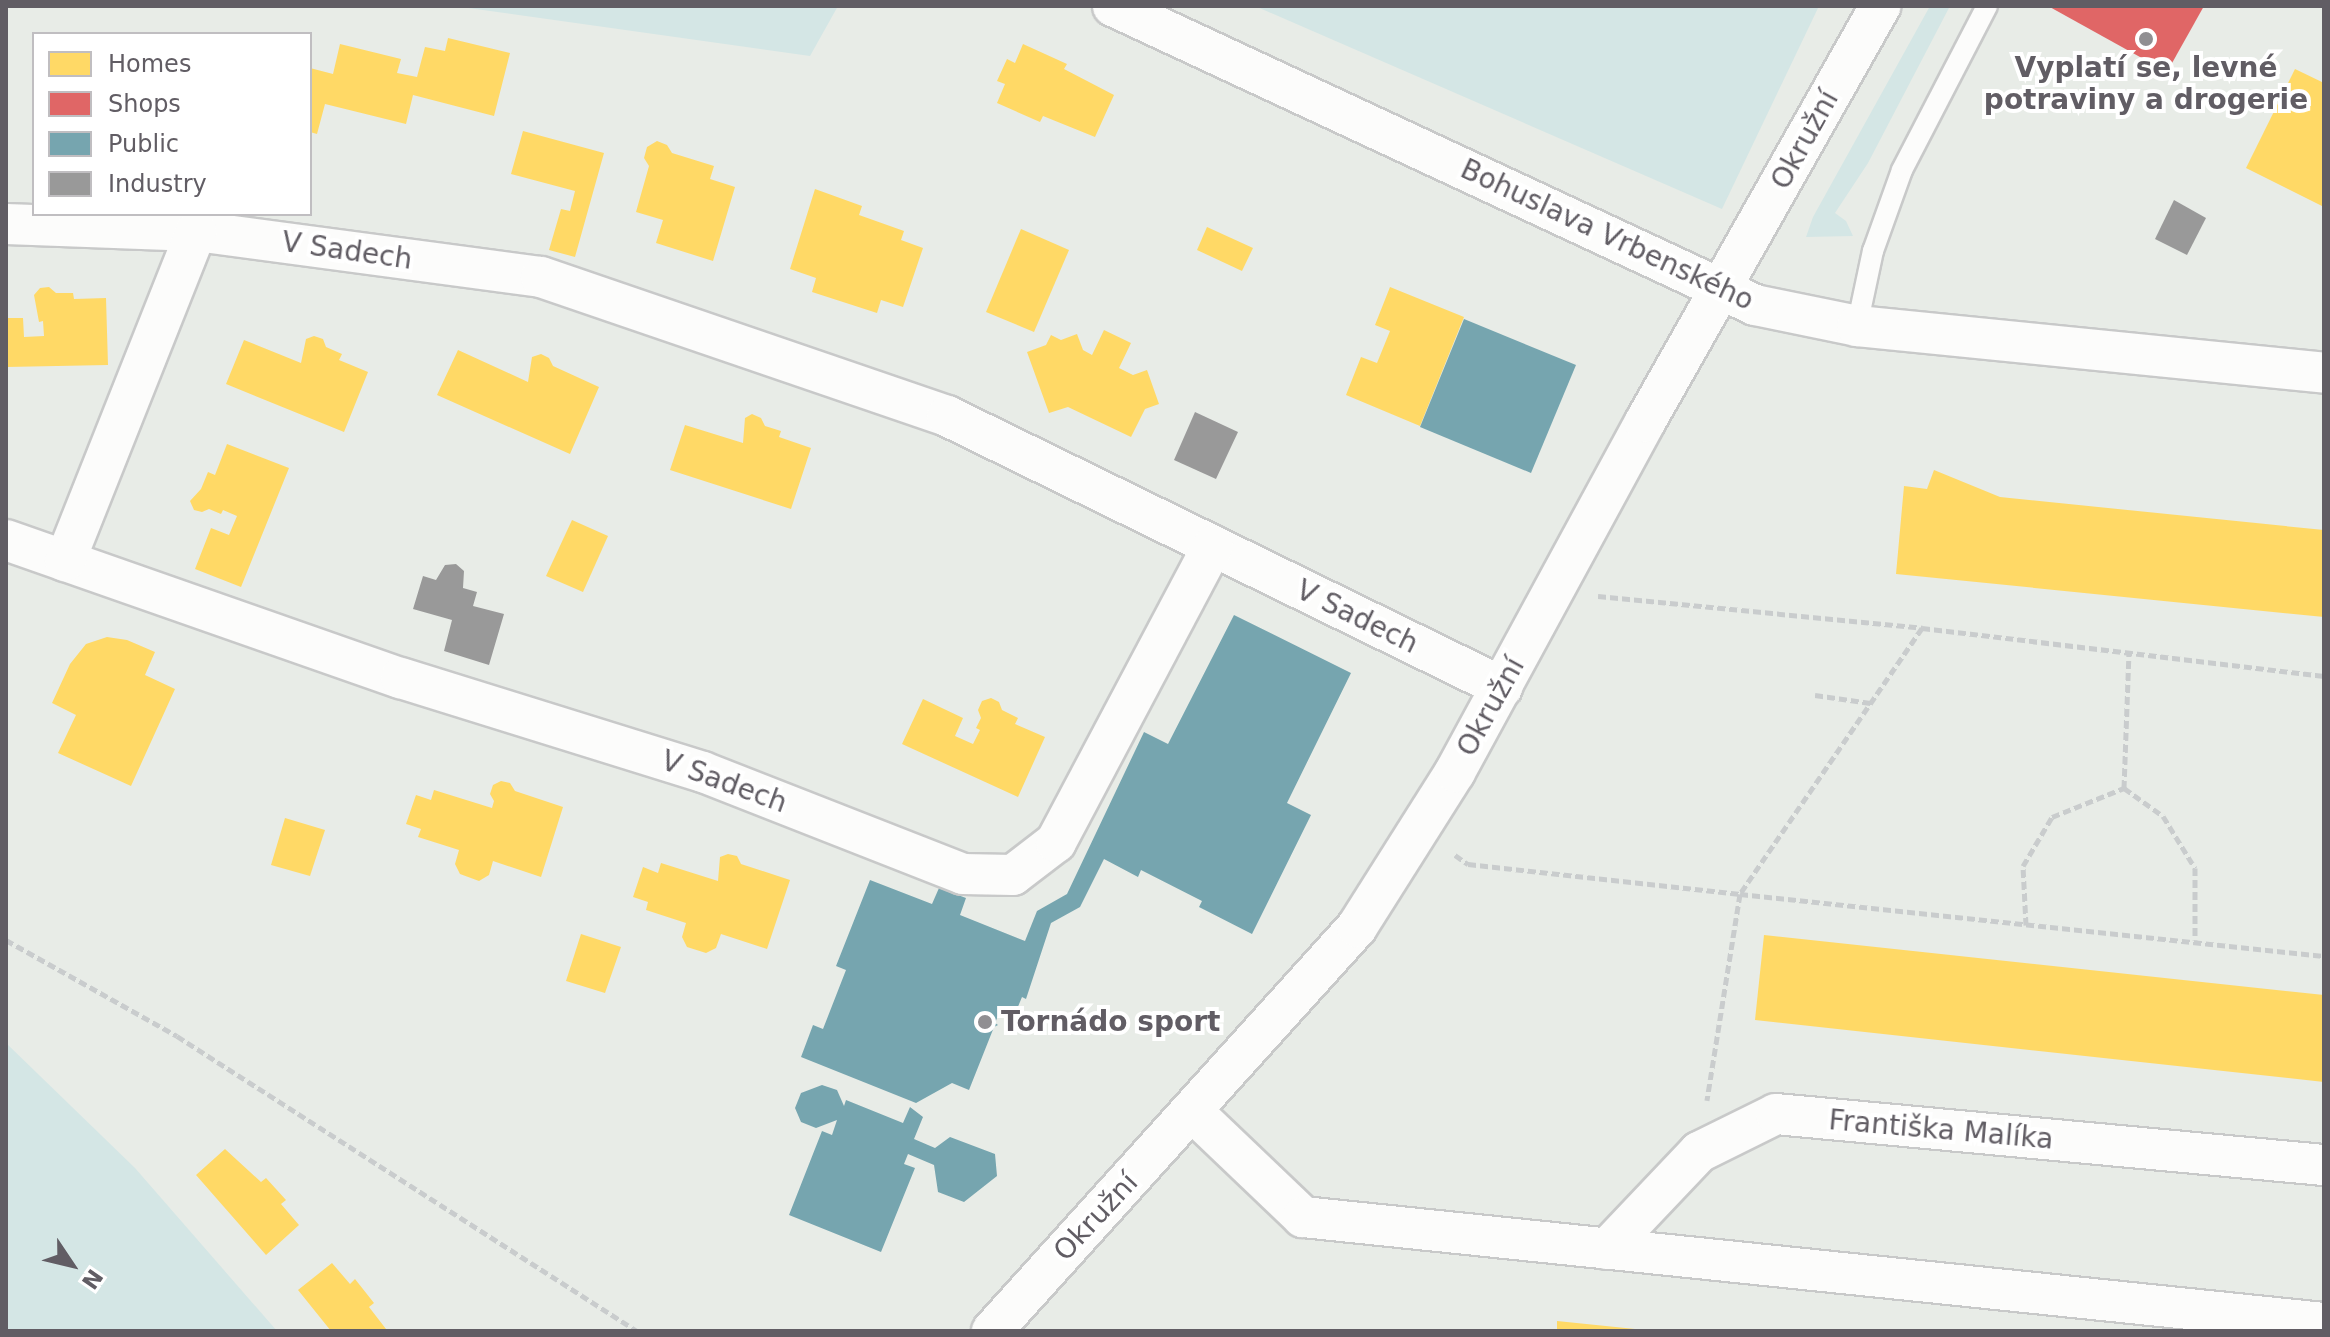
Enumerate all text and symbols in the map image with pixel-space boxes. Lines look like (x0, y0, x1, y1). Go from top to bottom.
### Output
marker: Vyplatí se, levné potraviny a drogerie (2137, 30, 2155, 48)
legend (32, 32, 312, 216)
text: Homes (108, 50, 191, 78)
place label: Vyplatí se, levné potraviny a drogerie (1984, 51, 2308, 117)
street label: Okružní (1764, 85, 1846, 195)
text: Shops (108, 90, 181, 118)
text: Public (108, 130, 179, 158)
street label: Bohuslava Vrbenského (1455, 152, 1759, 318)
text: Industry (108, 170, 207, 198)
street label: V Sadech (280, 225, 414, 277)
street label: V Sadech (1291, 573, 1423, 661)
street label: Okružní (1450, 652, 1532, 762)
street label: V Sadech (657, 744, 791, 820)
place label: Tornádo sport (1001, 1005, 1220, 1039)
marker: Tornádo sport (976, 1013, 994, 1031)
street label: Františka Malíka (1827, 1103, 2055, 1157)
street label: Okružní (1047, 1166, 1145, 1268)
north arrow (32, 1225, 112, 1305)
text: N (77, 1264, 108, 1294)

